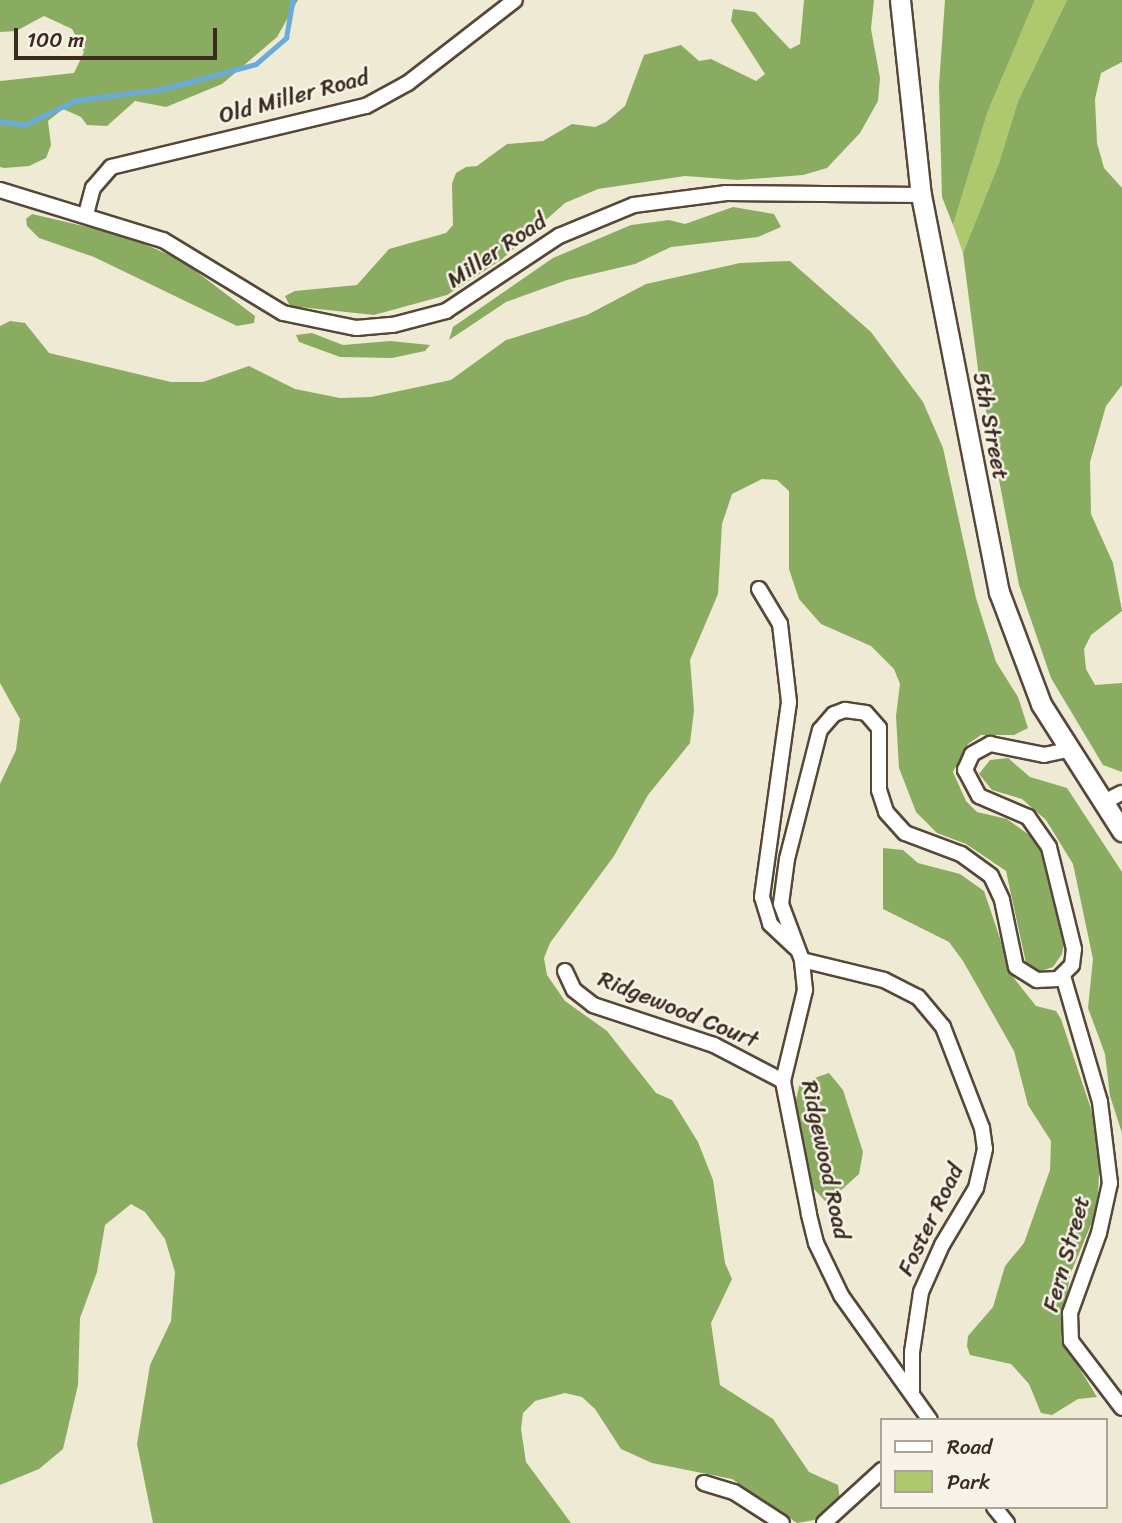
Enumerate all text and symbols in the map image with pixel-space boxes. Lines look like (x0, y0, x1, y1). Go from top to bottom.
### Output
scale bar (18, 14, 220, 58)
text: 100 m (27, 21, 84, 59)
street label: Old Miller Road (216, 64, 372, 130)
street label: Miller Road (442, 207, 552, 295)
street label: 5th Street (966, 370, 1014, 482)
street label: Ridgewood Court (594, 965, 762, 1055)
street label: Ridgewood Road (795, 1078, 855, 1242)
street label: Foster Road (892, 1159, 970, 1281)
street label: Fern Street (1037, 1193, 1097, 1315)
legend (880, 1418, 1108, 1509)
text: Road (947, 1428, 992, 1466)
text: Park (947, 1463, 990, 1501)

